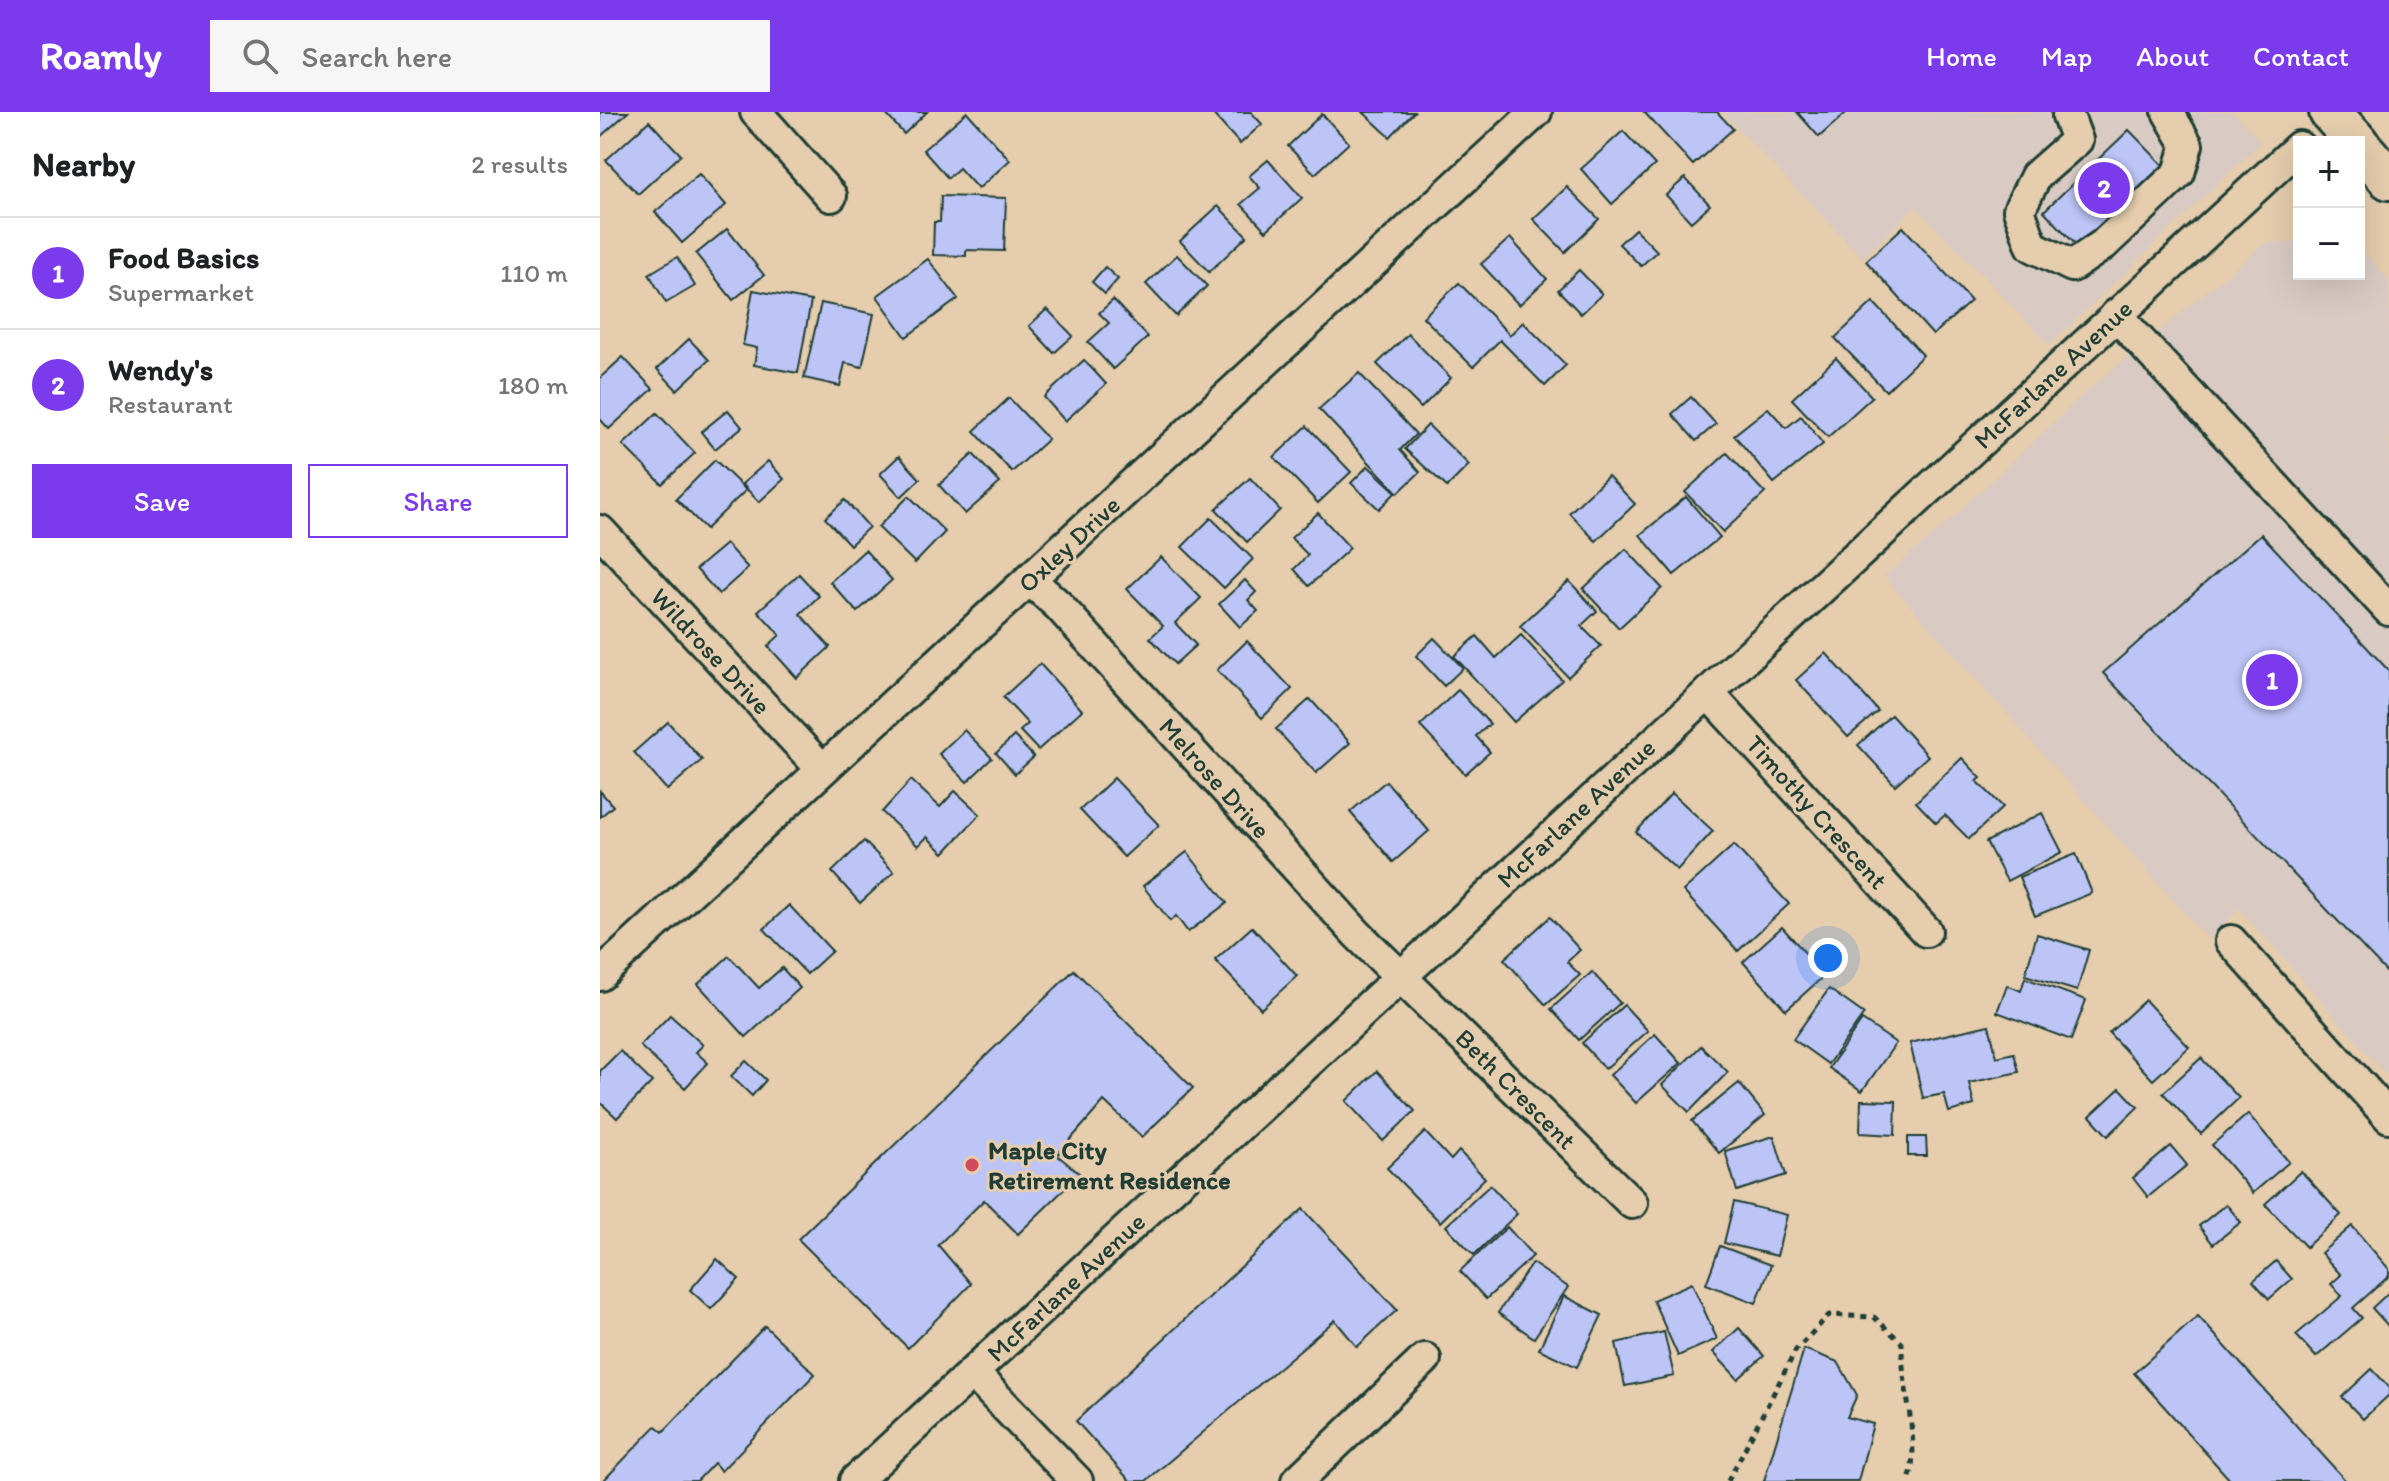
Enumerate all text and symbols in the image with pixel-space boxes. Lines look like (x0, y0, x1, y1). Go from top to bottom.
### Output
search box (210, 20, 770, 92)
text: Roamly (40, 33, 162, 79)
icon: search (238, 34, 282, 78)
text: Search here (302, 38, 452, 75)
text: Home (1926, 39, 1997, 73)
text: Map (2041, 39, 2092, 73)
text: About (2136, 39, 2209, 73)
text: Contact (2253, 39, 2349, 73)
map controls (2293, 136, 2365, 280)
button: + (2293, 136, 2365, 208)
text: Nearby (32, 144, 135, 185)
text: 2 results (471, 148, 568, 180)
pin: 2 (2078, 158, 2130, 218)
button: − (2293, 208, 2365, 280)
text: Food Basics (108, 239, 259, 276)
text: 1 (52, 257, 64, 289)
text: 110 m (500, 257, 568, 289)
text: Supermarket (108, 276, 254, 308)
street label: McFarlane Avenue (1967, 292, 2139, 456)
text: Wendy's (108, 351, 213, 388)
text: 2 (51, 369, 65, 401)
text: 180 m (498, 369, 568, 401)
text: Restaurant (108, 388, 233, 420)
button: Save (32, 464, 292, 538)
button: Share (308, 464, 568, 538)
street label: Oxley Drive (1011, 489, 1127, 599)
street label: Wildrose Drive (644, 581, 778, 721)
pin: 1 (2246, 650, 2298, 710)
street label: Melrose Drive (1152, 711, 1278, 845)
street label: Timothy Crescent (1739, 728, 1895, 896)
street label: McFarlane Avenue (1490, 731, 1662, 895)
your location (1808, 938, 1848, 978)
street label: Beth Crescent (1449, 1022, 1583, 1156)
place label: Maple City Retirement Residence (988, 1134, 1231, 1196)
marker: Maple City Retirement Residence (963, 1156, 981, 1174)
street label: McFarlane Avenue (980, 1205, 1152, 1369)

